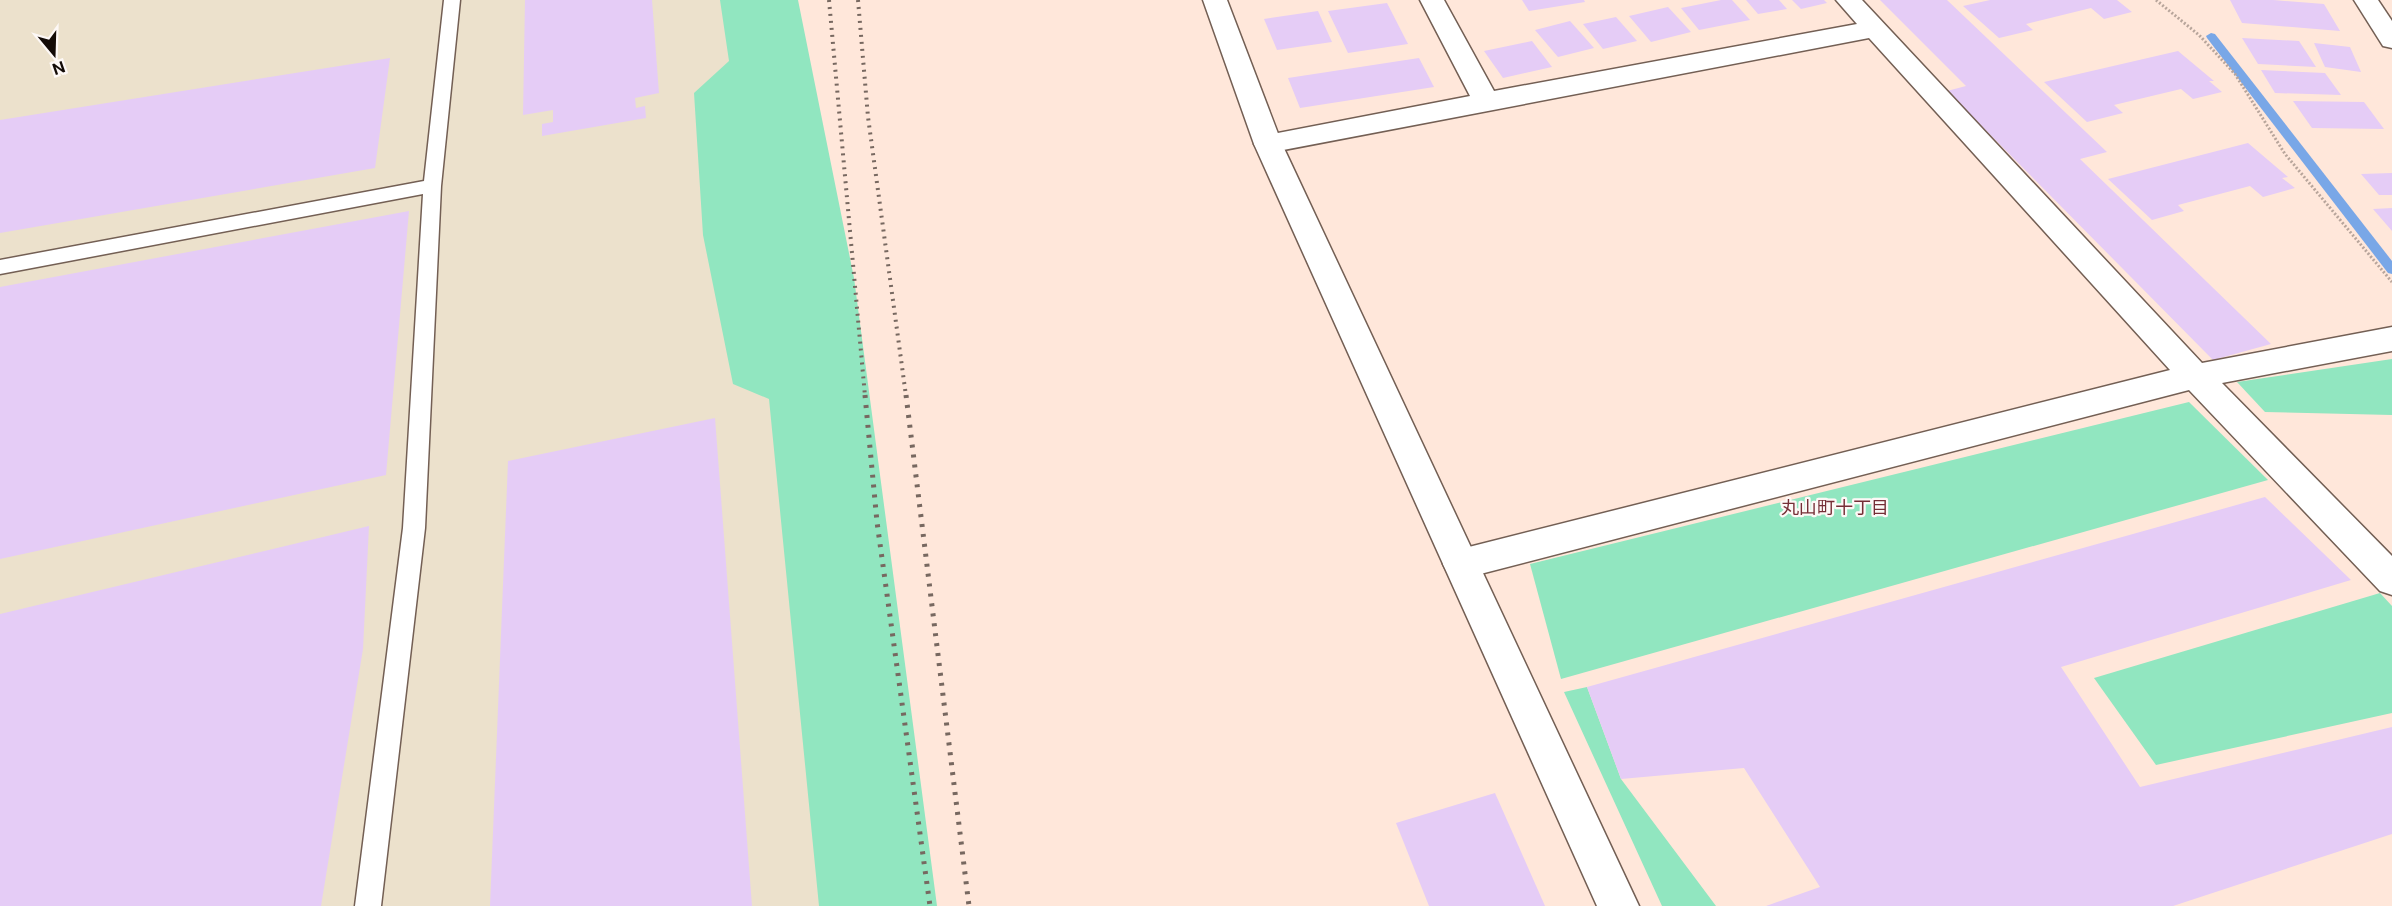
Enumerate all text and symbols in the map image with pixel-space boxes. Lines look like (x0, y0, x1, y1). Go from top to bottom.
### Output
north arrow (24, 24, 84, 84)
text: N (50, 57, 68, 79)
district label: 丸山町十丁目 (1781, 497, 1889, 518)

